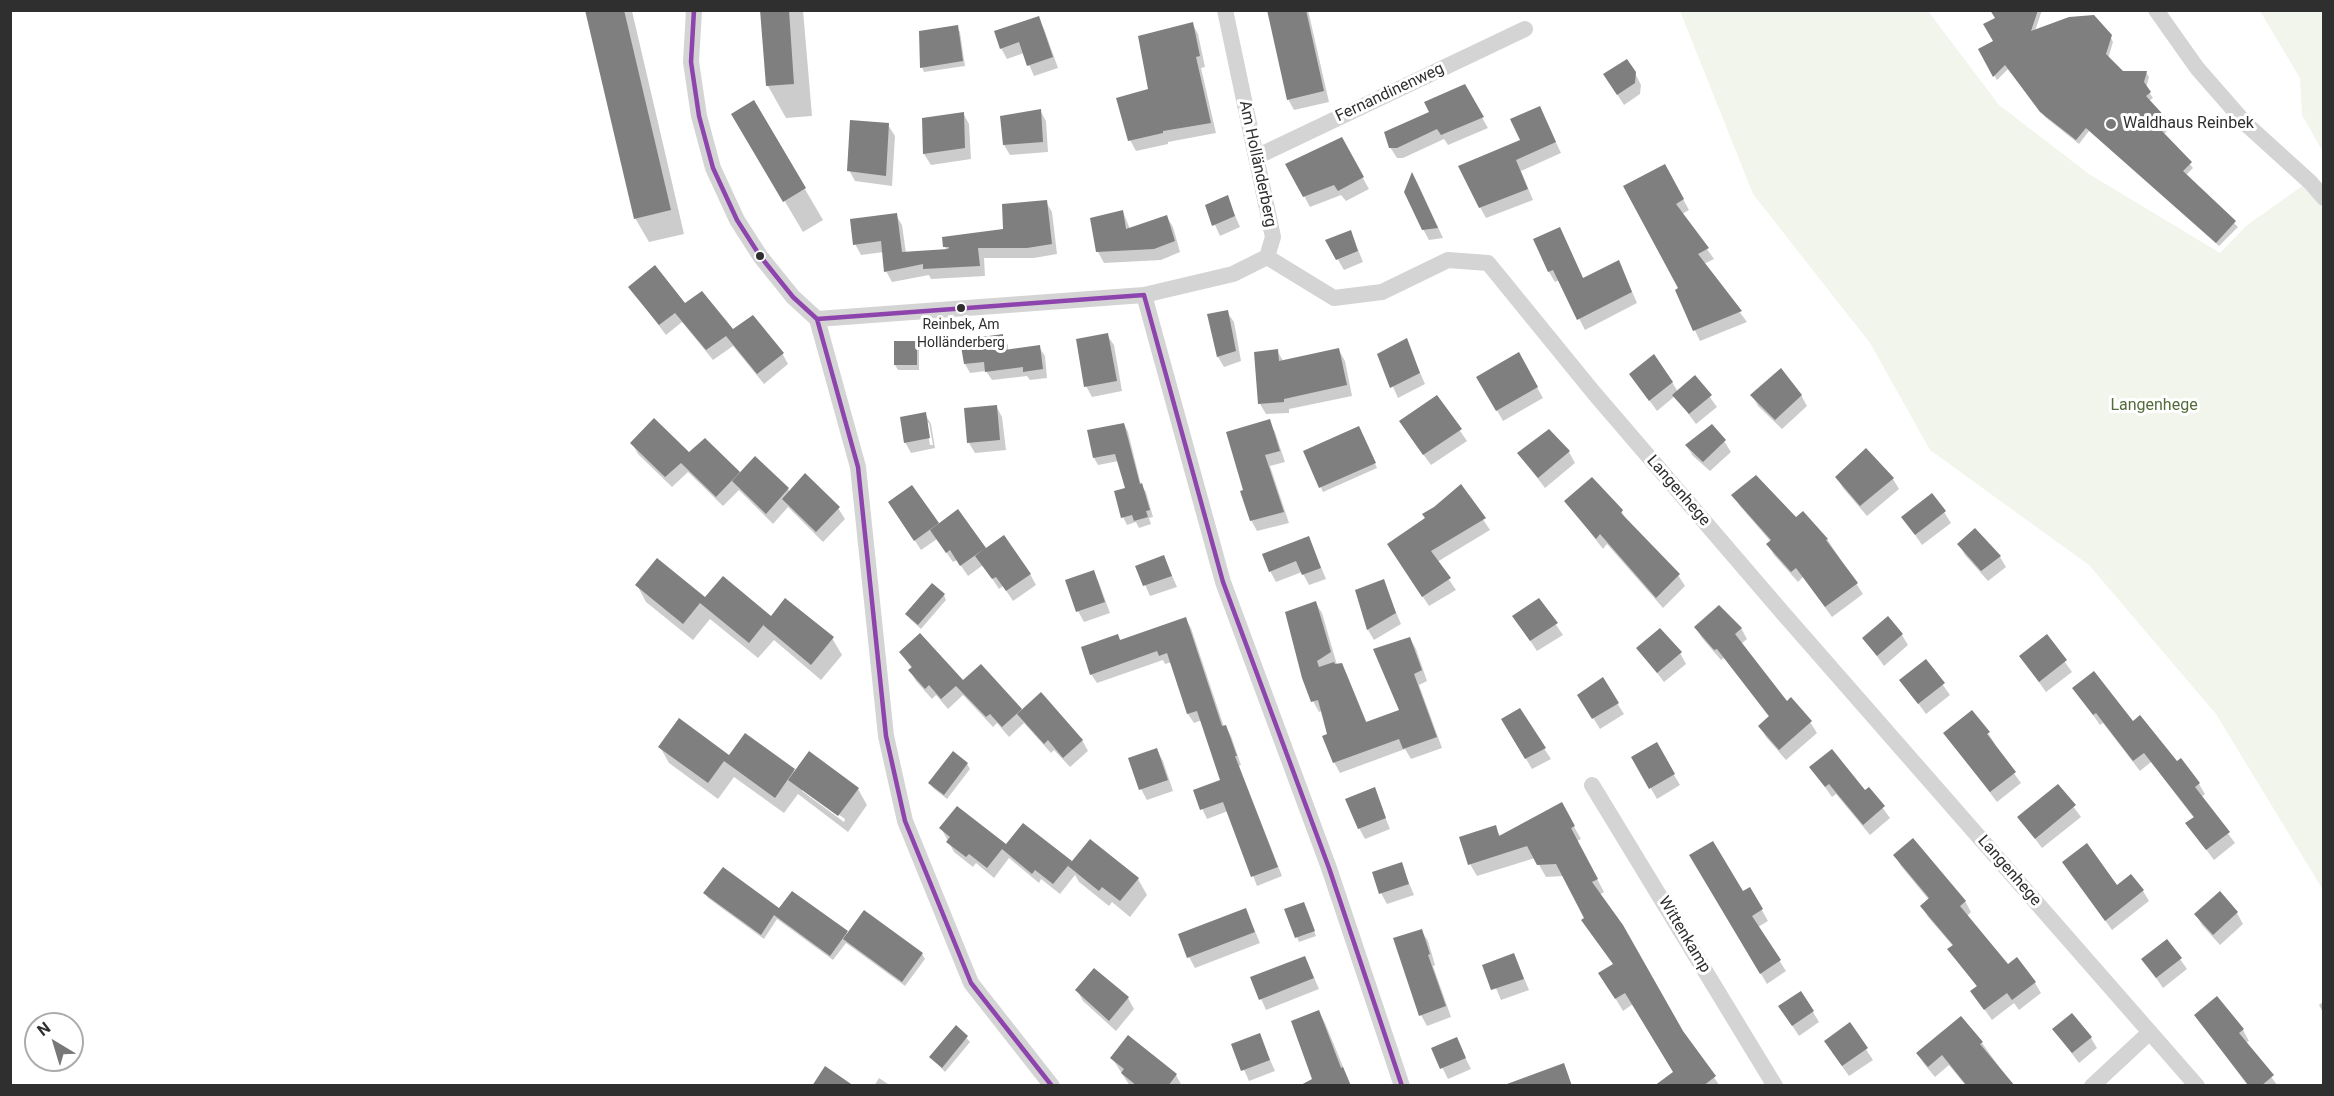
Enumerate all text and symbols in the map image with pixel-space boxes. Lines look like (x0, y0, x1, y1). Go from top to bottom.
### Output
street label: Fernandinenweg (1333, 59, 1447, 127)
street label: Am Holländerberg (1234, 99, 1280, 229)
place label: Waldhaus Reinbek (2123, 114, 2254, 134)
marker: Waldhaus Reinbek (2104, 117, 2118, 131)
unlabelled marker (754, 250, 766, 262)
marker: Reinbek, Am Holländerberg (955, 302, 967, 314)
place label: Reinbek, Am Holländerberg (917, 317, 1005, 350)
park label: Langenhege (2110, 396, 2198, 416)
street label: Langenhege (1642, 452, 1714, 530)
street label: Langenhege (1973, 832, 2045, 910)
street label: Wittenkamp (1654, 893, 1714, 977)
north arrow (24, 1012, 84, 1072)
text: N (34, 1018, 54, 1040)

